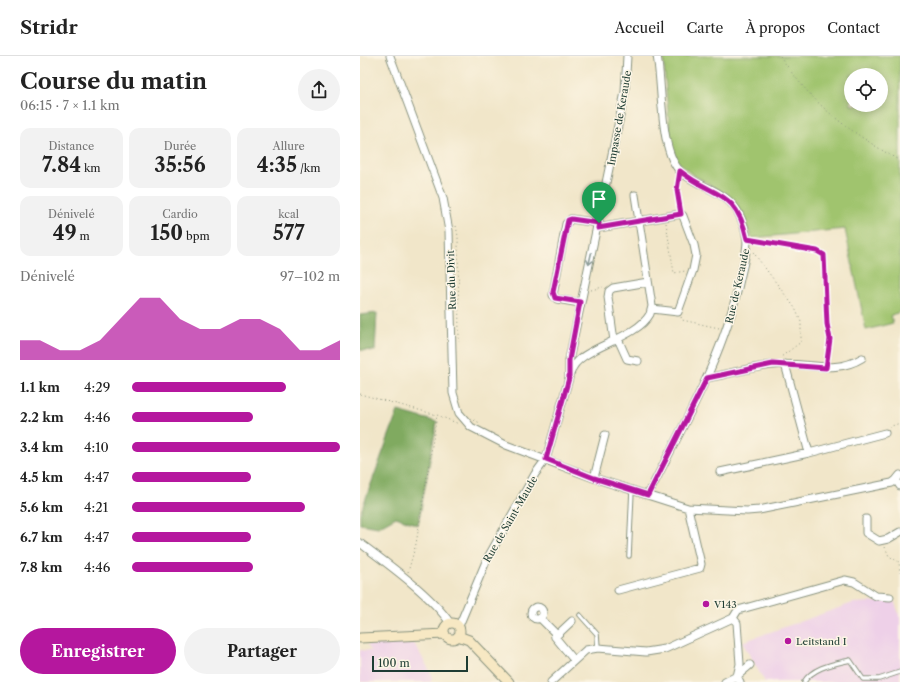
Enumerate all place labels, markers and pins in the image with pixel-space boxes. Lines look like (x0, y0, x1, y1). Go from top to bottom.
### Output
pin (582, 182, 616, 223)
place label: V143 (713, 598, 737, 611)
marker: V143 (701, 599, 711, 609)
place label: Leitstand I (796, 635, 847, 648)
marker: Leitstand I (783, 636, 793, 646)

